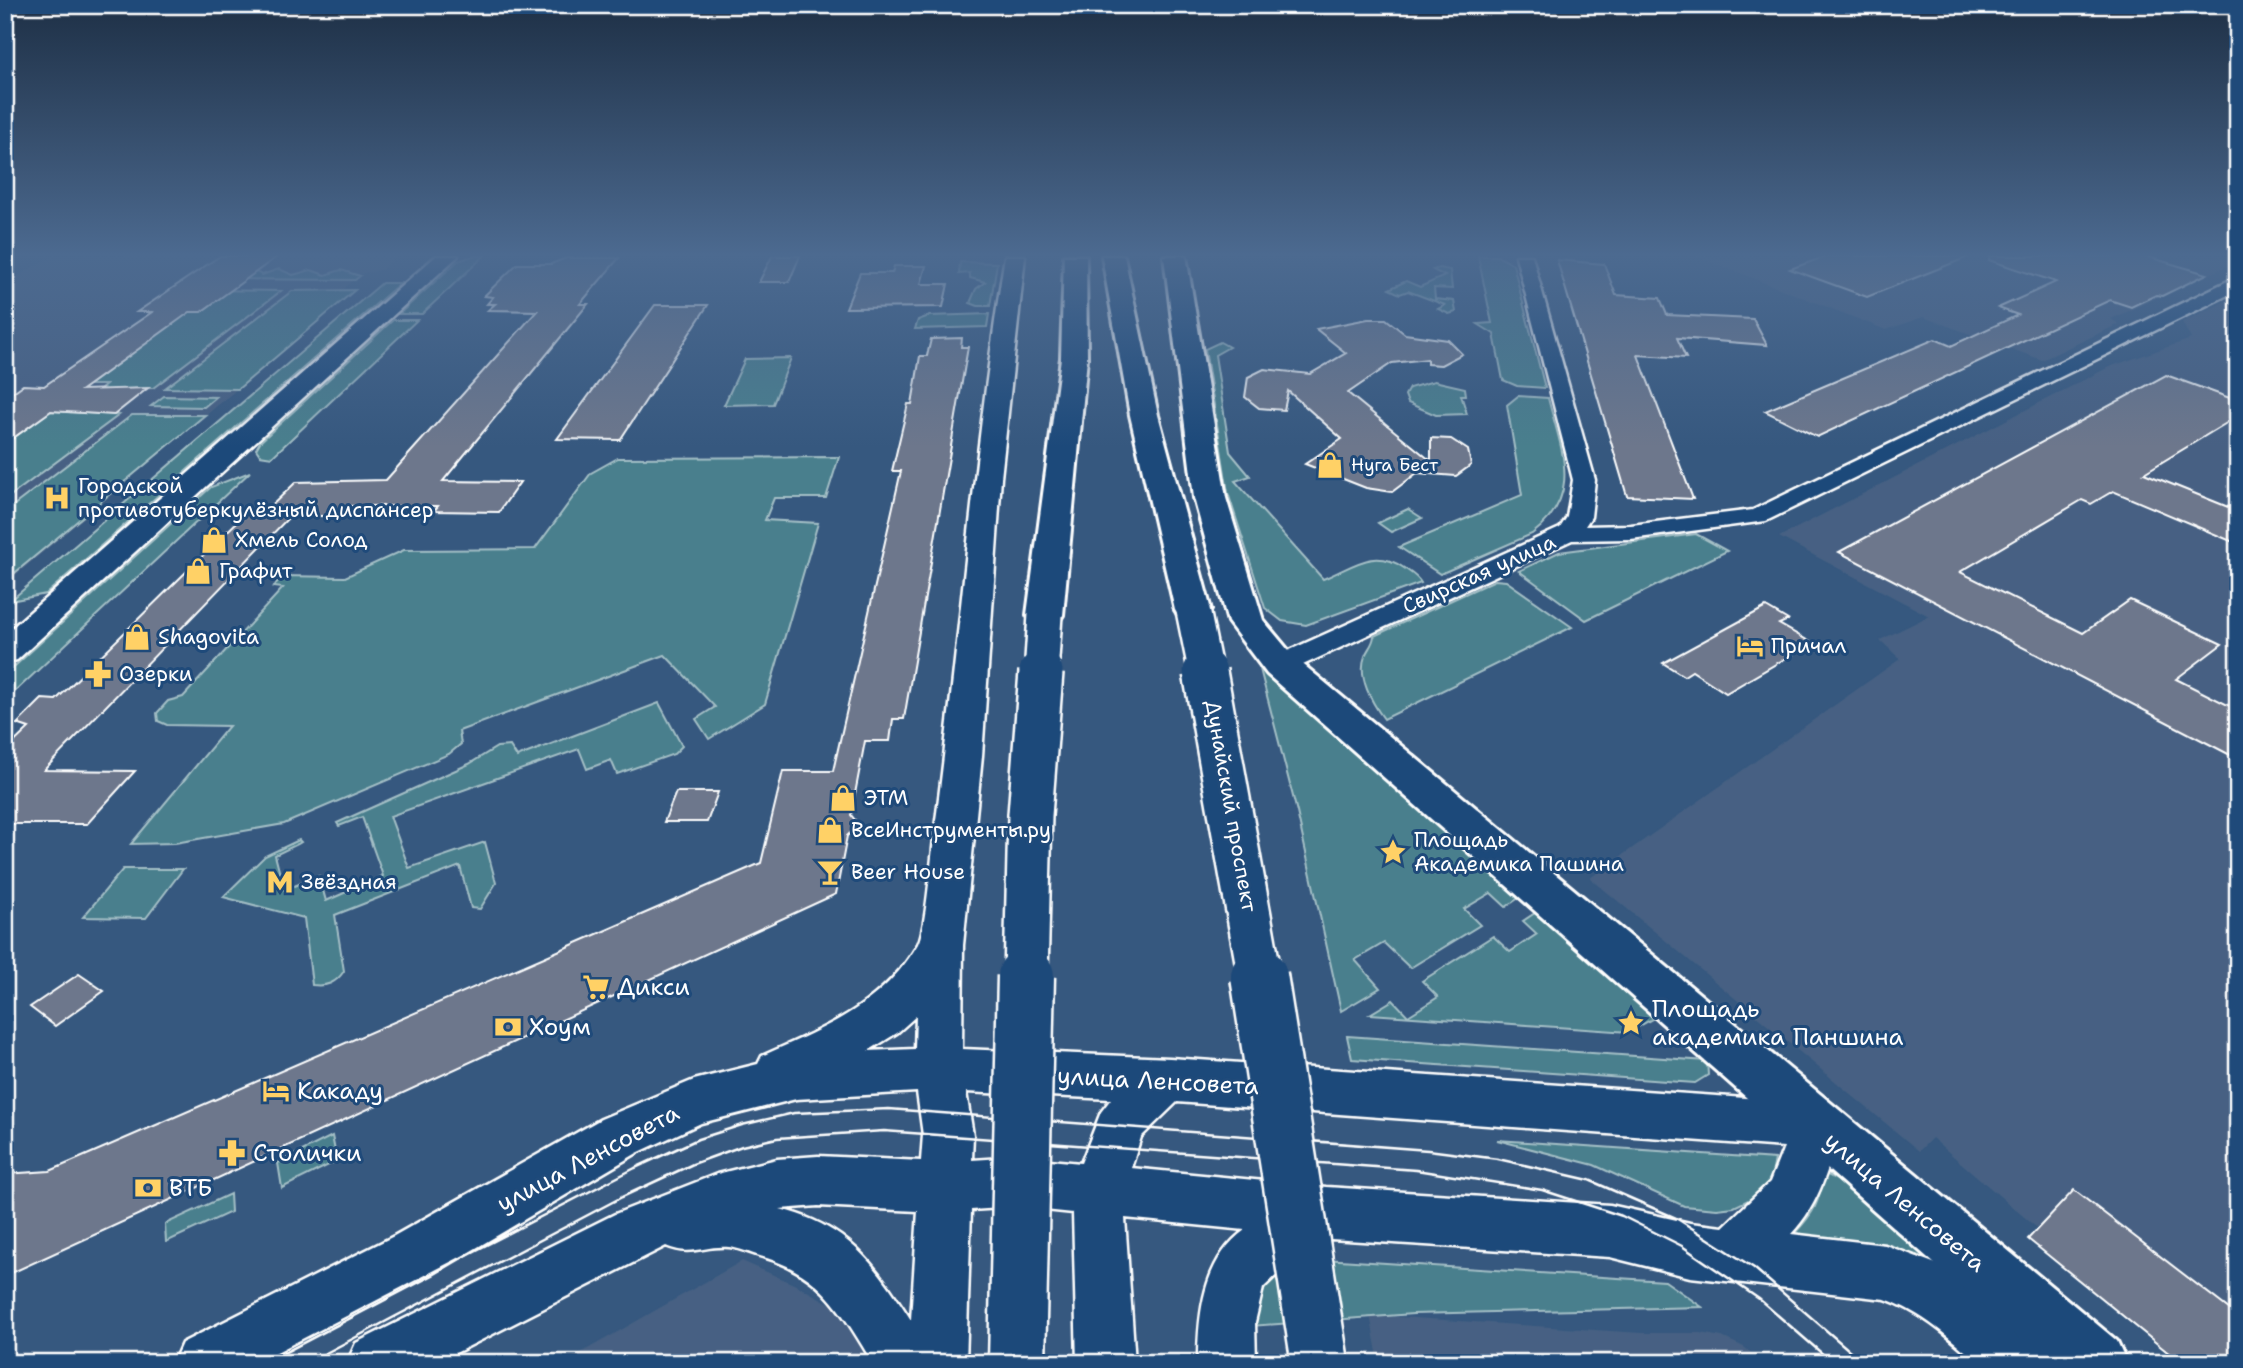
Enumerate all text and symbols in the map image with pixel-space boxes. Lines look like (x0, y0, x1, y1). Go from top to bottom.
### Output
shop icon: Нуга Бест (1315, 450, 1345, 480)
place label: Нуга Бест (1351, 453, 1439, 477)
place label: Городской противотуберкулёзный диспансер (78, 472, 434, 524)
hospital icon: Городской противотуберкулёзный диспансер (42, 483, 72, 513)
shop icon: Хмель Солод (199, 525, 229, 555)
place label: Хмель Солод (235, 526, 368, 554)
street label: Свирская улица (1398, 528, 1560, 620)
shop icon: Графит (183, 556, 213, 586)
place label: Графит (219, 557, 293, 585)
shop icon: Shagovita (122, 622, 152, 652)
place label: Shagovita (158, 623, 259, 651)
hotel icon: Причал (1735, 631, 1765, 661)
place label: Причал (1771, 632, 1846, 660)
pharmacy icon: Озерки (83, 659, 113, 689)
place label: Озерки (119, 660, 193, 688)
street label: Дунайский проспект (1199, 698, 1263, 914)
shop icon: ЭТМ (828, 783, 858, 813)
place label: ЭТМ (864, 784, 908, 812)
shop icon: ВсеИнструменты.ру (815, 815, 845, 845)
place label: ВсеИнструменты.ру (851, 816, 1051, 844)
place label: Площадь Академика Пашина (1414, 826, 1624, 878)
place icon: Площадь Академика Пашина (1378, 837, 1408, 867)
bar icon: Beer House (815, 857, 845, 887)
place label: Beer House (851, 858, 965, 886)
metro station icon: Звёздная (265, 867, 295, 897)
place label: Звёздная (301, 868, 397, 896)
place label: Дикси (617, 971, 690, 1003)
supermarket icon: Дикси (581, 972, 611, 1002)
place label: Площадь академика Паншина (1652, 993, 1904, 1053)
place icon: Площадь академика Паншина (1616, 1008, 1646, 1038)
place label: Хоум (529, 1011, 591, 1043)
bank icon: Хоум (493, 1012, 523, 1042)
street label: улица Ленсовета (1056, 1060, 1260, 1102)
place label: Какаду (297, 1075, 383, 1107)
hotel icon: Какаду (261, 1076, 291, 1106)
street label: улица Ленсовета (491, 1096, 685, 1220)
street label: улица Ленсовета (1817, 1125, 1993, 1279)
place label: Столички (253, 1137, 362, 1169)
pharmacy icon: Столички (217, 1138, 247, 1168)
place label: ВТБ (169, 1172, 213, 1204)
bank icon: ВТБ (133, 1173, 163, 1203)

